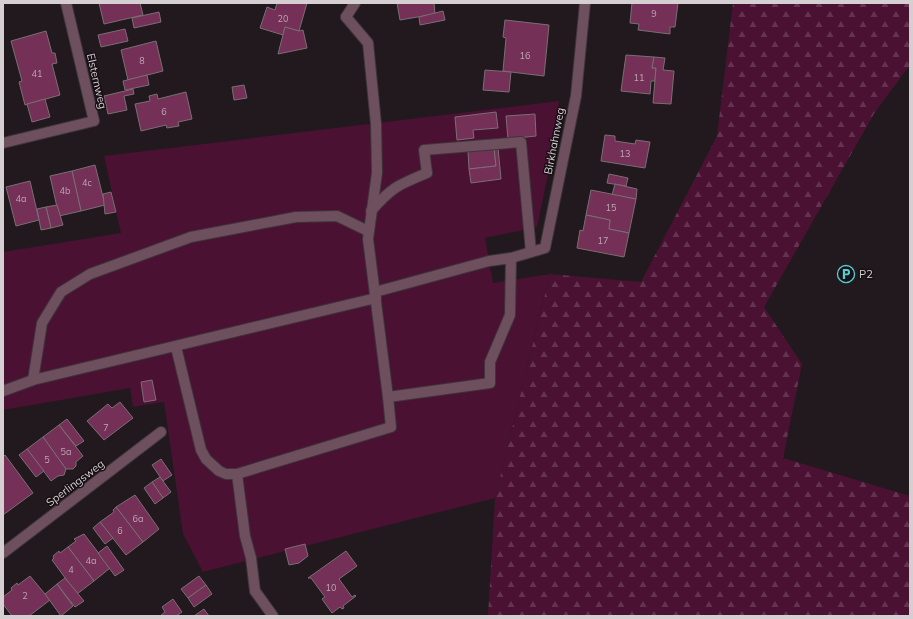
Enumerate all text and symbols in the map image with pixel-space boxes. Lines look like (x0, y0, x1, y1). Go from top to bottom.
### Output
house number: 9 (651, 8, 657, 19)
house number: 20 (278, 13, 288, 24)
house number: 16 (520, 50, 530, 61)
street label: Elsternweg (84, 52, 110, 110)
house number: 8 (139, 55, 145, 66)
house number: 41 (32, 68, 42, 79)
house number: 11 (634, 72, 644, 83)
house number: 6 (161, 106, 167, 117)
street label: Birkhahnweg (541, 106, 567, 176)
house number: 13 (620, 148, 630, 159)
house number: 4c (82, 177, 92, 188)
house number: 4b (60, 185, 70, 196)
house number: 4a (16, 193, 26, 204)
house number: 15 (606, 202, 617, 213)
house number: 17 (598, 235, 608, 246)
parking icon: P2 (836, 264, 856, 284)
place label: P2 (859, 267, 873, 281)
house number: 7 (103, 422, 109, 433)
house number: 5a (61, 446, 71, 457)
house number: 5 (44, 454, 50, 465)
street label: Sperlingsweg (43, 457, 107, 509)
house number: 6a (133, 513, 143, 524)
house number: 6 (117, 525, 123, 536)
house number: 4a (86, 555, 96, 566)
house number: 4 (68, 564, 74, 575)
house number: 10 (326, 582, 336, 593)
house number: 2 (22, 590, 28, 601)

